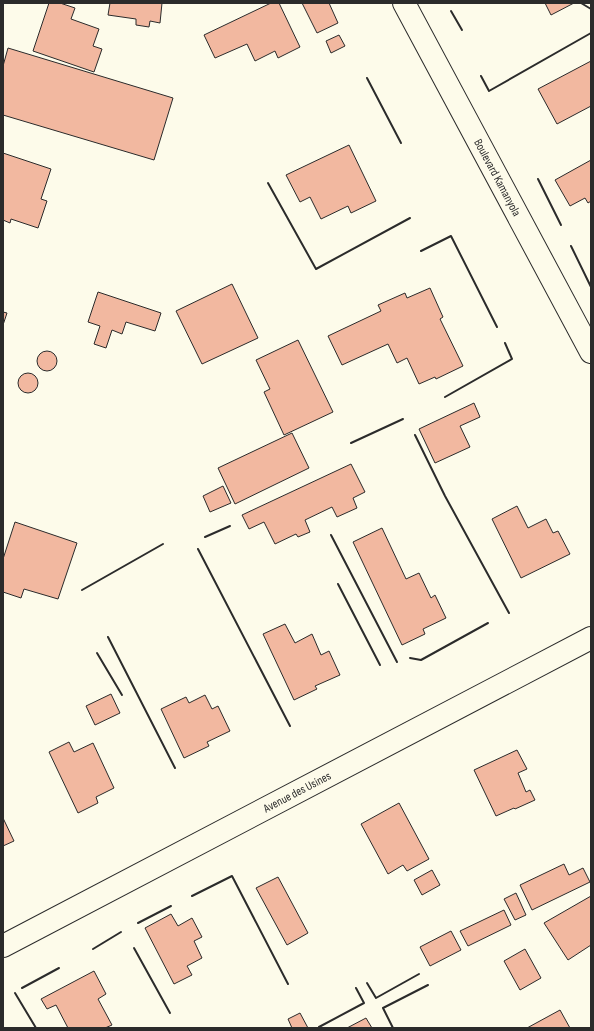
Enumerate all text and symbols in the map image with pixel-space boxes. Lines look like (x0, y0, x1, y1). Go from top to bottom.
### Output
street label: Boulevard Kamanyola (471, 136, 524, 219)
street label: Avenue des Usines (260, 768, 333, 816)

